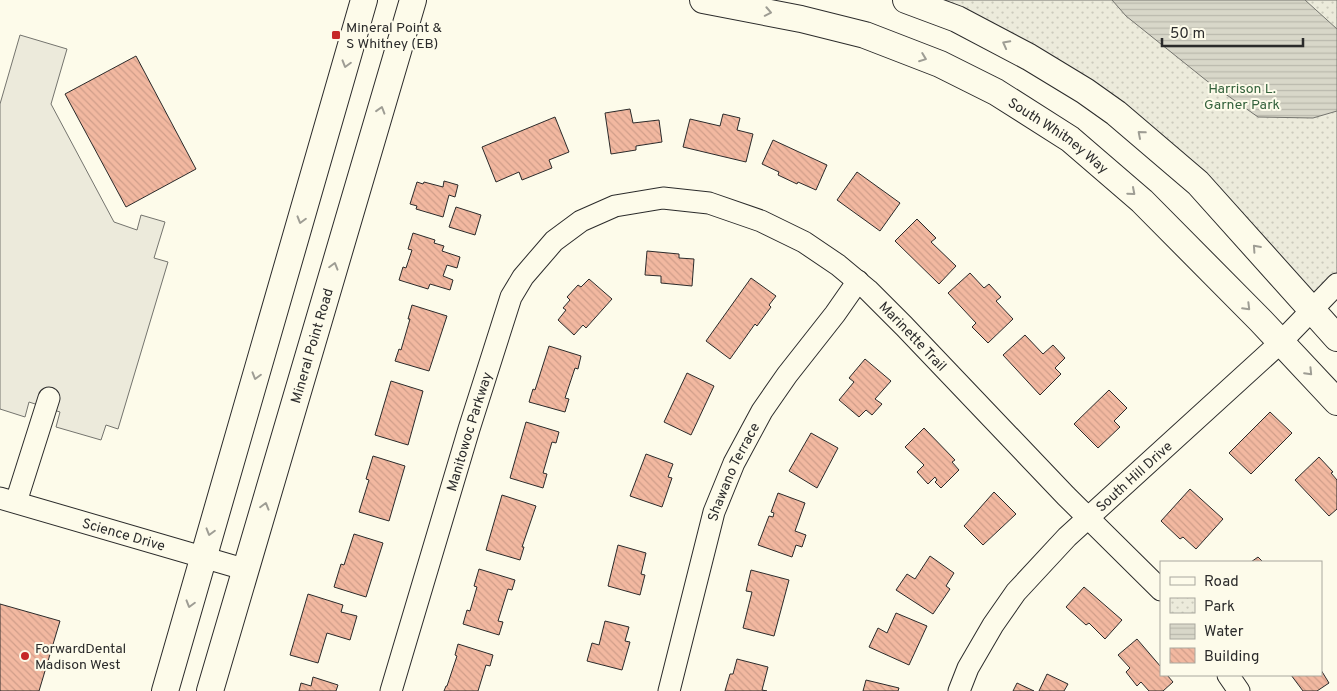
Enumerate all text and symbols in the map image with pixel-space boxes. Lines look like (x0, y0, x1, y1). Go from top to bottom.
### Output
one-way arrow (763, 7, 772, 17)
scale bar (1162, 15, 1303, 47)
place label: Mineral Point & S Whitney (EB) (346, 20, 443, 53)
text: 50 m (1170, 25, 1205, 44)
marker: Mineral Point & S Whitney (EB) (330, 29, 342, 41)
one-way arrow (1002, 40, 1011, 50)
one-way arrow (918, 51, 927, 62)
one-way arrow (341, 59, 351, 67)
park label: Harrison L. Garner Park (1204, 81, 1280, 114)
street label: South Whitney Way (1004, 95, 1111, 178)
one-way arrow (375, 106, 385, 114)
one-way arrow (1137, 131, 1146, 140)
one-way arrow (1126, 187, 1135, 195)
one-way arrow (296, 215, 306, 223)
one-way arrow (1252, 245, 1261, 254)
one-way arrow (329, 263, 339, 271)
street label: Mineral Point Road (288, 286, 338, 406)
street label: Marinette Trail (875, 299, 950, 375)
one-way arrow (1241, 301, 1250, 310)
one-way arrow (1303, 366, 1312, 375)
street label: Manitowoc Parkway (444, 370, 497, 494)
one-way arrow (251, 371, 261, 380)
street label: Shawano Terrace (705, 420, 764, 523)
street label: South Hill Drive (1093, 438, 1176, 516)
one-way arrow (260, 503, 270, 511)
street label: Science Drive (80, 515, 167, 556)
one-way arrow (206, 527, 216, 536)
legend (1160, 561, 1322, 676)
text: Road (1204, 573, 1239, 592)
text: Park (1204, 598, 1235, 617)
one-way arrow (185, 599, 195, 607)
text: Water (1204, 623, 1244, 642)
place label: ForwardDental Madison West (35, 641, 126, 674)
text: Building (1204, 648, 1259, 667)
marker: ForwardDental Madison West (19, 650, 31, 662)

